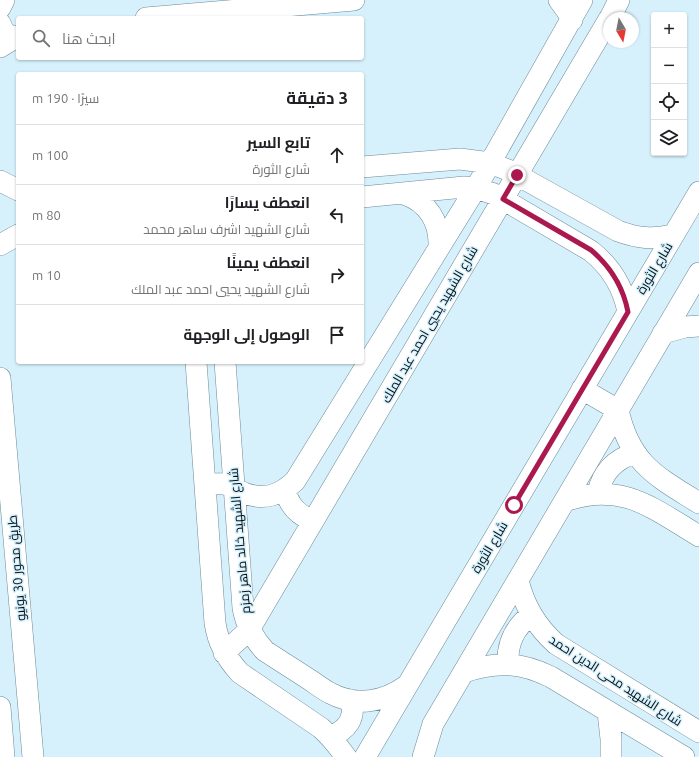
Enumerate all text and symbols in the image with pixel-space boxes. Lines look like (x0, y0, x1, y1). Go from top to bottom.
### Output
north arrow (603, 12, 639, 48)
map controls (651, 12, 687, 156)
button: + (651, 12, 687, 48)
search box (16, 16, 364, 60)
icon: search (30, 27, 52, 49)
text: ابحث هنا (62, 30, 116, 47)
button: − (651, 48, 687, 84)
button: locate (651, 84, 687, 120)
text: 3 دقيقة (286, 88, 348, 107)
text: سيرًا · 190 m (32, 91, 99, 105)
button: layers (651, 120, 687, 156)
text: تابع السير (247, 134, 310, 151)
icon: ahead (326, 144, 348, 166)
text: 100 m (32, 148, 68, 162)
text: شارع الثورة (252, 162, 310, 176)
route end (508, 166, 526, 184)
text: انعطف يسارًا (225, 194, 310, 211)
icon: left (326, 204, 348, 226)
text: 80 m (32, 208, 61, 222)
text: شارع الشهيد اشرف ساهر محمد (143, 222, 310, 236)
street label: شارع الثورة (633, 240, 677, 297)
street label: شارع الشهيد يحيي احمد عبد الملك (378, 243, 481, 406)
text: انعطف يمينًا (226, 254, 310, 271)
icon: right (326, 264, 348, 286)
text: 10 m (32, 268, 61, 282)
text: شارع الشهيد يحيي احمد عبد الملك (131, 282, 310, 296)
icon: arrive (326, 324, 348, 346)
text: الوصول إلى الوجهة (183, 326, 310, 343)
street label: شارع الشهيد خالد ماهر زمزم (226, 467, 255, 615)
route start (505, 496, 523, 514)
street label: طريق محور 30 يونيو (4, 514, 29, 622)
street label: شارع الثورة (468, 519, 512, 576)
street label: شارع الشهيد محى الدين احمد (546, 632, 685, 730)

